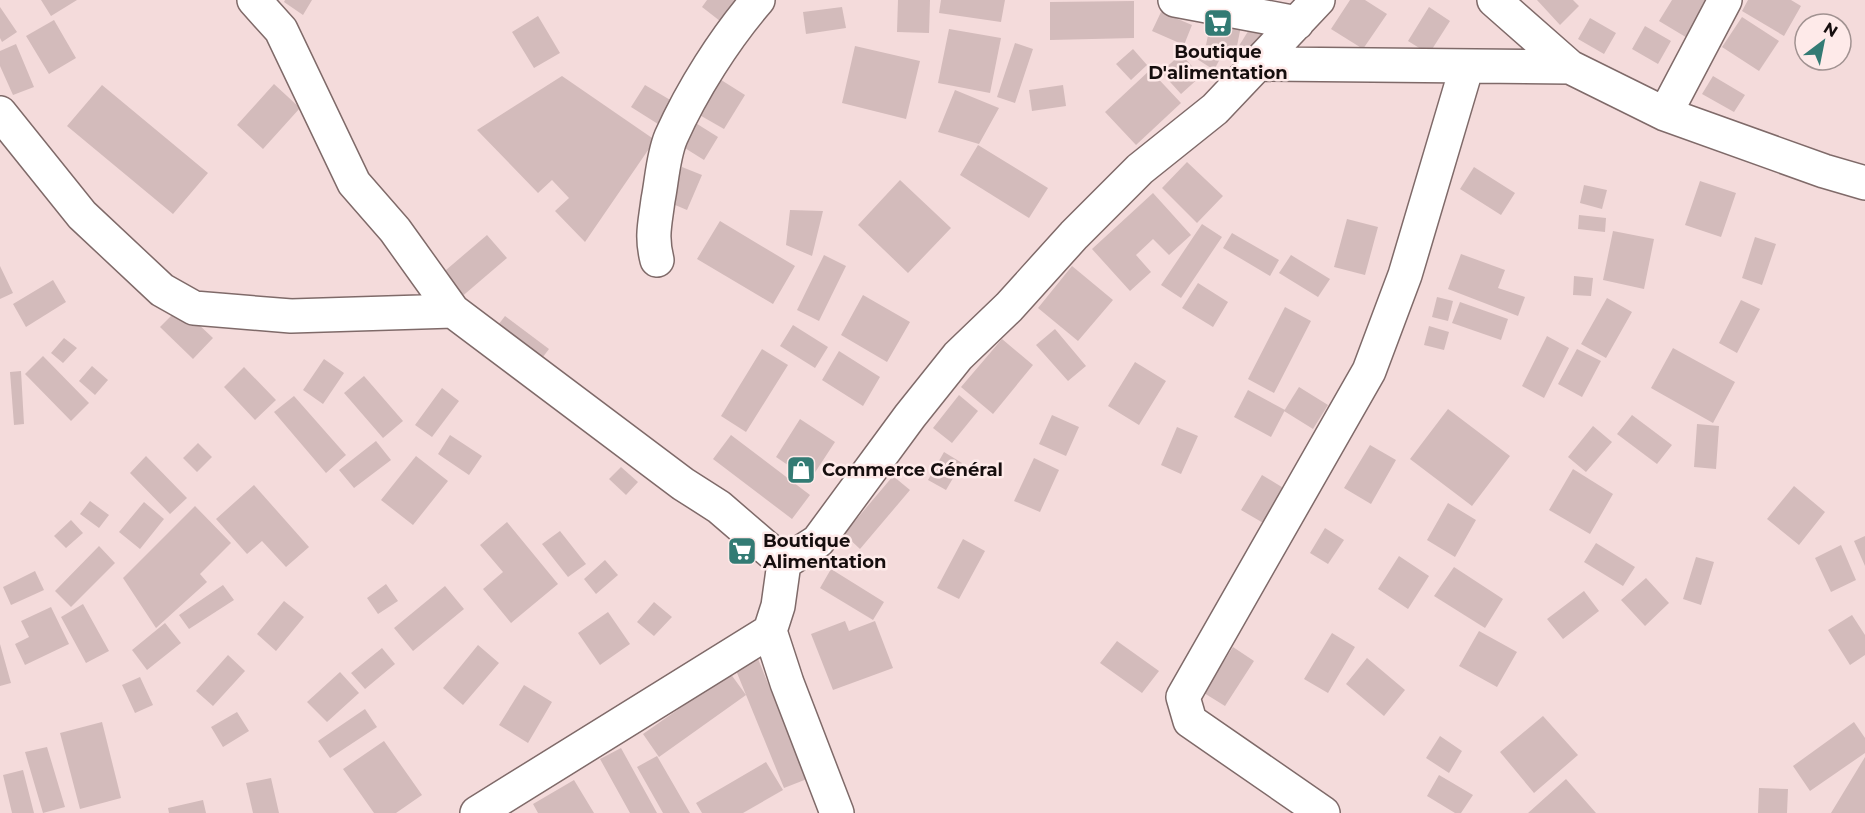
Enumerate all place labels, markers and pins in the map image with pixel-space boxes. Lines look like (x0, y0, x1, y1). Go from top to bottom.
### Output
supermarket icon: Boutique D'alimentation (1202, 7, 1234, 39)
place label: Boutique D'alimentation (1148, 41, 1288, 84)
shop icon: Commerce Général (785, 454, 817, 486)
place label: Commerce Général (822, 459, 1003, 481)
place label: Boutique Alimentation (762, 530, 886, 573)
supermarket icon: Boutique Alimentation (726, 535, 758, 567)

